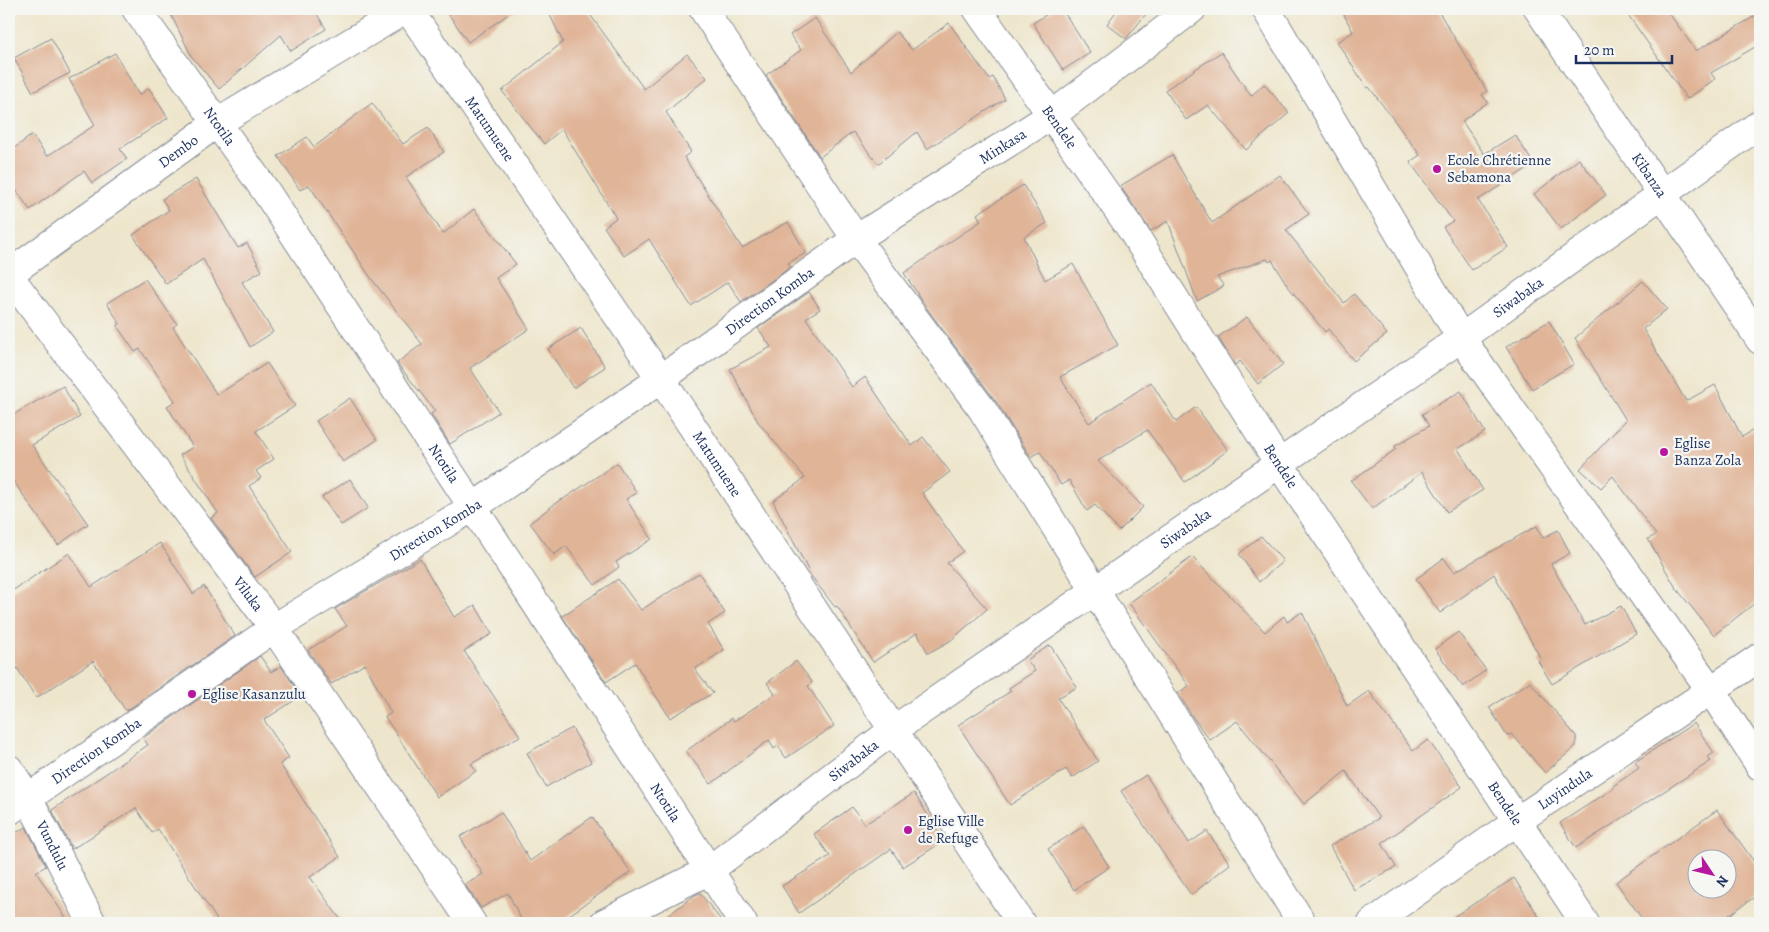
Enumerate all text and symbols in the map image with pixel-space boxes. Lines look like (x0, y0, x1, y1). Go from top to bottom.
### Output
scale bar (1576, 32, 1673, 64)
text: 20 m (1584, 40, 1615, 60)
street label: Matumuene (460, 92, 519, 165)
street label: Bendele (1037, 101, 1082, 153)
street label: Ntotila (199, 103, 240, 150)
street label: Minkasa (975, 124, 1030, 169)
street label: Dembo (154, 130, 202, 172)
street label: Kibanza (1627, 149, 1672, 202)
place label: Ecole Chrétienne Sebamona (1447, 150, 1552, 187)
marker: Ecole Chrétienne Sebamona (1431, 163, 1443, 175)
street label: Direction Komba (721, 262, 818, 340)
street label: Siwabaka (1488, 272, 1547, 322)
street label: Matumuene (688, 427, 746, 501)
place label: Eglise Banza Zola (1674, 433, 1741, 470)
street label: Ntotila (424, 440, 464, 487)
street label: Bendele (1259, 440, 1303, 492)
marker: Eglise Banza Zola (1658, 446, 1670, 458)
street label: Direction Komba (385, 494, 486, 566)
street label: Siwabaka (1156, 504, 1215, 553)
street label: Viluka (228, 572, 268, 615)
place label: Eglise Kasanzulu (202, 684, 307, 704)
marker: Eglise Kasanzulu (186, 688, 198, 700)
street label: Direction Komba (47, 713, 145, 789)
street label: Siwabaka (824, 735, 883, 786)
street label: Luyindula (1534, 763, 1596, 814)
street label: Bendele (1483, 777, 1527, 829)
street label: Ntotila (646, 779, 686, 826)
place label: Eglise Ville de Refuge (918, 811, 984, 848)
street label: Vundulu (31, 816, 74, 874)
marker: Eglise Ville de Refuge (902, 824, 914, 836)
north arrow (1686, 850, 1736, 900)
text: N (1712, 872, 1733, 891)

